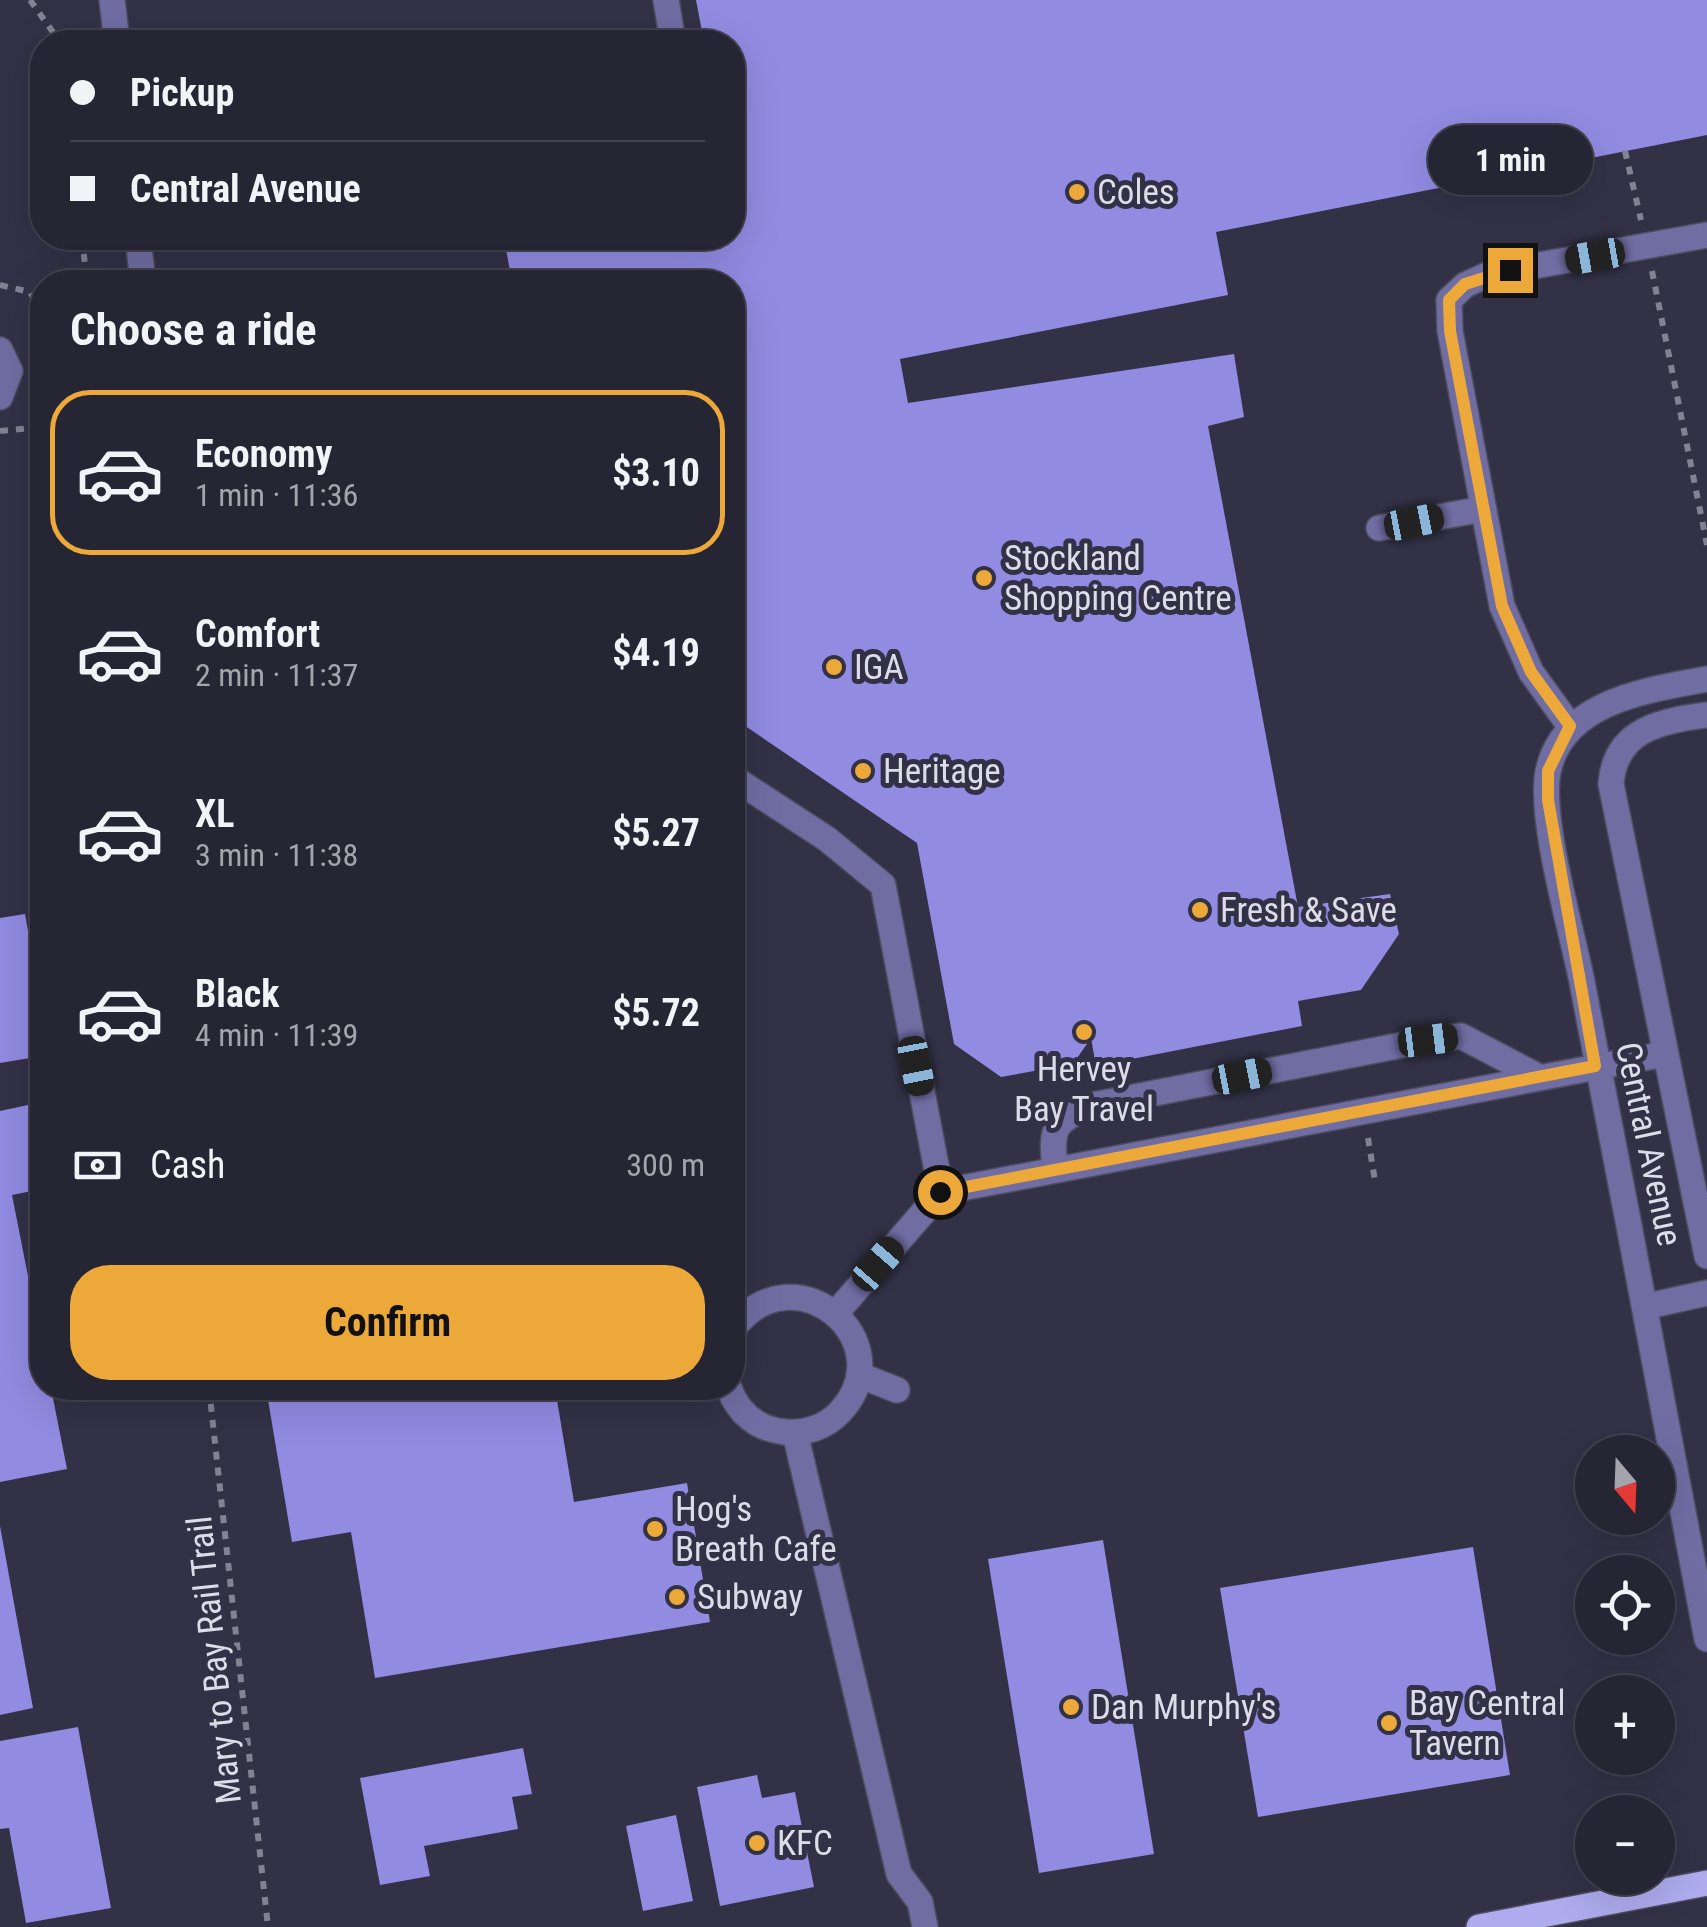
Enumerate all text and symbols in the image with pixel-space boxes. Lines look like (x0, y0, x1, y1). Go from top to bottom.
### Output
text: Pickup (130, 71, 234, 115)
callout: 1 min (1428, 125, 1592, 195)
text: 1 min (1475, 141, 1546, 179)
text: Central Avenue (130, 167, 361, 211)
place label: Coles (1097, 172, 1175, 213)
marker: Coles (1066, 181, 1088, 203)
car (1563, 236, 1627, 276)
route end (1488, 248, 1533, 293)
text: Choose a ride (70, 303, 317, 356)
icon: car (75, 428, 165, 518)
text: Economy (195, 432, 332, 476)
text: $3.10 (612, 451, 700, 495)
text: 1 min · 11:36 (195, 476, 358, 514)
car (1382, 502, 1446, 542)
place label: Stockland Shopping Centre (1004, 538, 1232, 619)
marker: Stockland Shopping Centre (973, 567, 995, 589)
icon: car (75, 608, 165, 698)
text: Comfort (195, 612, 320, 656)
text: $4.19 (612, 631, 700, 675)
place label: IGA (854, 647, 904, 688)
text: 2 min · 11:37 (195, 656, 358, 694)
marker: IGA (823, 656, 845, 678)
place label: Heritage (883, 751, 1001, 792)
marker: Heritage (852, 760, 874, 782)
icon: car (75, 788, 165, 878)
text: XL (195, 792, 234, 836)
text: $5.27 (612, 811, 700, 855)
text: 3 min · 11:38 (195, 836, 358, 874)
place label: Fresh & Save (1220, 890, 1397, 931)
marker: Fresh & Save (1189, 899, 1211, 921)
icon: car (75, 968, 165, 1058)
text: Black (195, 972, 279, 1016)
text: $5.72 (612, 991, 700, 1035)
text: 4 min · 11:39 (195, 1016, 358, 1054)
marker: Hervey Bay Travel (1073, 1021, 1095, 1043)
car (1396, 1021, 1460, 1059)
car (896, 1034, 936, 1098)
street label: Central Avenue (1607, 1039, 1690, 1250)
place label: Hervey Bay Travel (1014, 1049, 1154, 1130)
car (1210, 1056, 1274, 1096)
icon: cash (70, 1138, 125, 1193)
text: Cash (150, 1143, 225, 1187)
text: 300 m (626, 1146, 705, 1184)
route start (918, 1170, 963, 1215)
car (847, 1232, 909, 1296)
button: Confirm (70, 1265, 705, 1380)
north arrow (1575, 1435, 1675, 1535)
map controls (1575, 1435, 1675, 1895)
place label: Hog's Breath Cafe (675, 1489, 837, 1570)
street label: Mary to Bay Rail Trail (179, 1514, 250, 1806)
marker: Hog's Breath Cafe (644, 1518, 666, 1540)
button: locate (1575, 1555, 1675, 1655)
place label: Subway (697, 1577, 803, 1618)
marker: Subway (666, 1586, 688, 1608)
button: + (1575, 1675, 1675, 1775)
place label: Bay Central Tavern (1409, 1683, 1566, 1764)
place label: Dan Murphy's (1091, 1687, 1276, 1728)
marker: Dan Murphy's (1060, 1696, 1082, 1718)
marker: Bay Central Tavern (1378, 1712, 1400, 1734)
button: − (1575, 1795, 1675, 1895)
place label: KFC (777, 1823, 833, 1864)
marker: KFC (746, 1832, 768, 1854)

